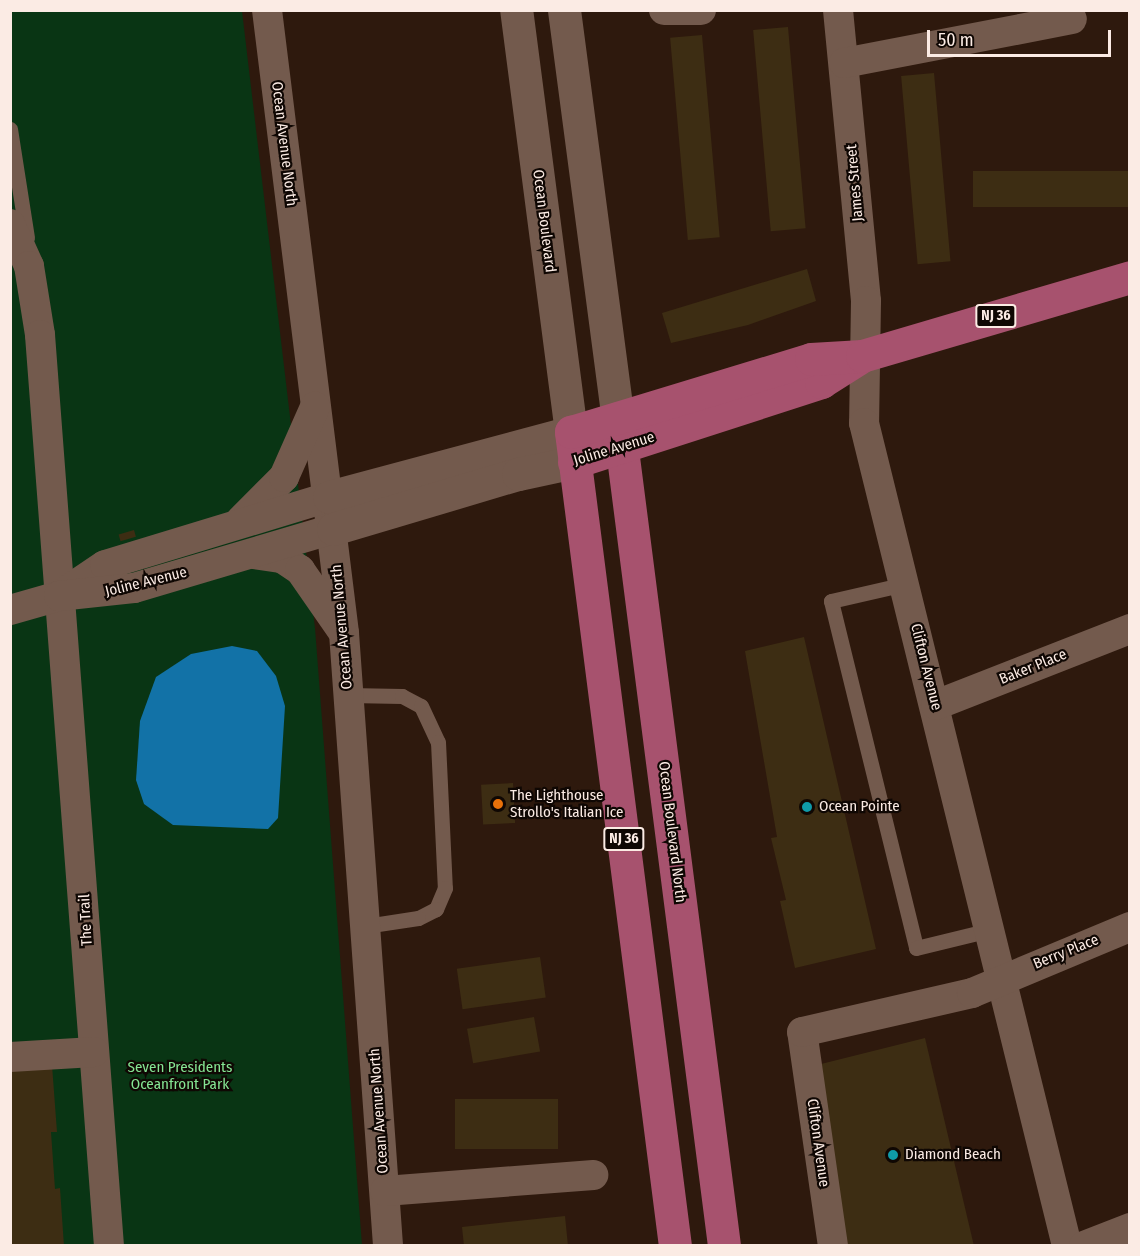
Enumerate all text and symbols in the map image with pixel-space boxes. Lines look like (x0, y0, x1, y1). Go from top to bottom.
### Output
scale bar (930, 18, 1114, 56)
text: 50 m (938, 29, 974, 51)
street label: Ocean Avenue North (267, 81, 301, 207)
street label: James Street (843, 144, 867, 222)
street label: Ocean Boulevard (529, 169, 559, 273)
road number: NJ 36 (975, 305, 1017, 327)
street label: Joline Avenue (571, 428, 657, 470)
street label: Joline Avenue (103, 563, 189, 601)
street label: Ocean Avenue North (328, 564, 356, 690)
street label: Clifton Avenue (907, 622, 945, 712)
street label: Baker Place (997, 645, 1069, 689)
street label: Ocean Boulevard North (654, 760, 690, 904)
place label: The Lighthouse Strollo's Italian Ice (510, 786, 623, 821)
marker: The Lighthouse Strollo's Italian Ice (491, 797, 505, 811)
place label: Ocean Pointe (819, 798, 900, 816)
marker: Ocean Pointe (800, 800, 814, 814)
road number: NJ 36 (603, 828, 645, 850)
street label: The Trail (76, 893, 96, 947)
street label: Berry Place (1031, 931, 1101, 973)
street label: Ocean Avenue North (366, 1048, 392, 1174)
park label: Seven Presidents Oceanfront Park (128, 1058, 232, 1093)
street label: Clifton Avenue (803, 1098, 833, 1188)
place label: Diamond Beach (905, 1146, 1001, 1164)
marker: Diamond Beach (886, 1148, 900, 1162)

